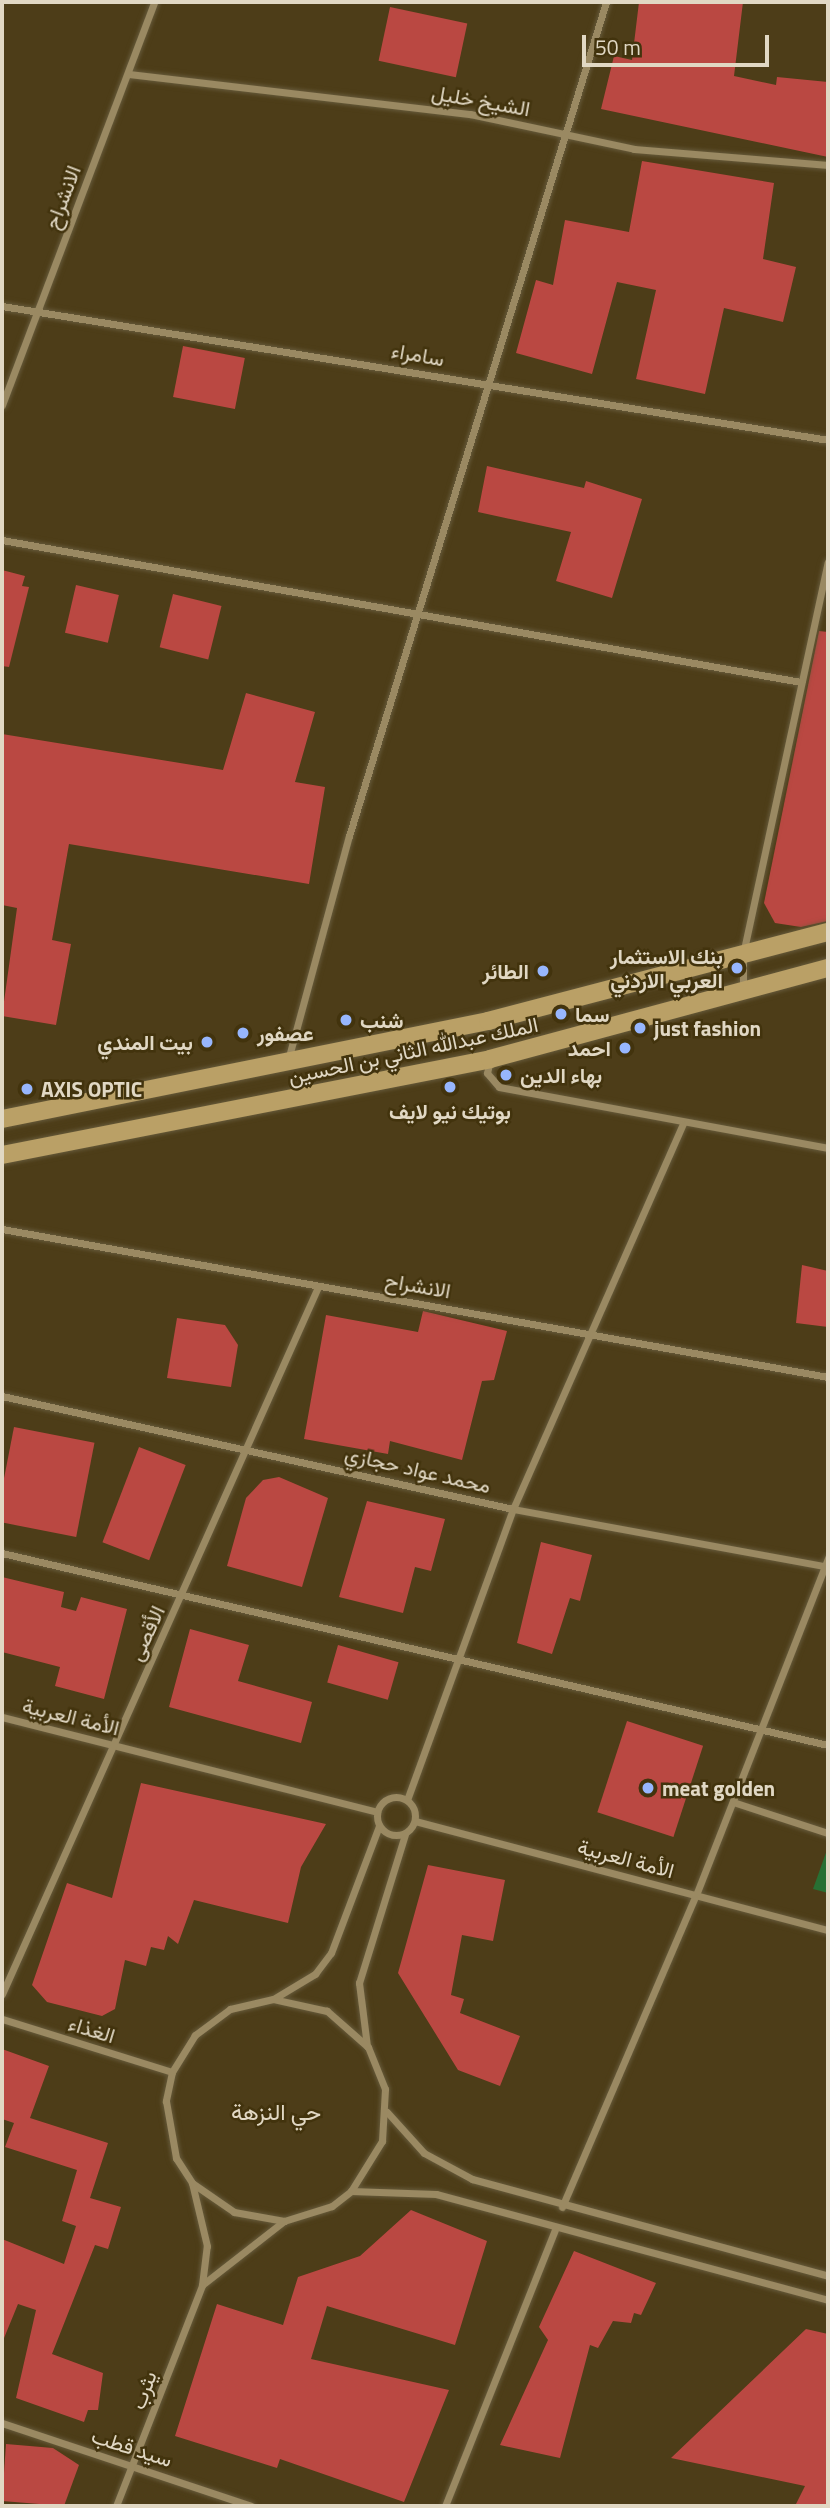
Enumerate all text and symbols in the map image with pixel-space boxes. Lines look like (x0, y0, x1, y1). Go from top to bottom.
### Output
scale bar (585, 21, 772, 65)
text: 50 m (595, 31, 641, 63)
street label: الشيخ خليل (430, 79, 532, 121)
street label: الانشراح (38, 162, 86, 232)
street label: سامراء (390, 337, 446, 371)
place label: بنك الاستثمار العربي الاردني (610, 943, 723, 993)
place label: الطائر (482, 958, 529, 984)
marker: بنك الاستثمار العربي الاردني (729, 960, 745, 976)
marker: الطائر (535, 963, 551, 979)
place label: سما (575, 1001, 610, 1027)
marker: سما (553, 1006, 569, 1022)
place label: شنب (360, 1007, 404, 1033)
street label: الملك عبدالله الثاني بن الحسين (286, 1011, 540, 1089)
marker: شنب (338, 1012, 354, 1028)
place label: just fashion (654, 1015, 761, 1041)
place label: عصفور (257, 1020, 314, 1046)
marker: just fashion (632, 1020, 648, 1036)
marker: عصفور (235, 1025, 251, 1041)
place label: بيت المندي (97, 1029, 193, 1055)
marker: بيت المندي (199, 1034, 215, 1050)
place label: احمد (568, 1035, 611, 1061)
marker: احمد (617, 1040, 633, 1056)
place label: بهاء الدين (520, 1062, 602, 1088)
marker: بهاء الدين (498, 1067, 514, 1083)
place label: AXIS OPTIC (41, 1076, 142, 1102)
marker: بوتيك نيو لايف (442, 1079, 458, 1095)
marker: AXIS OPTIC (19, 1081, 35, 1097)
place label: بوتيك نيو لايف (389, 1098, 511, 1124)
street label: الانشراح (383, 1267, 453, 1303)
street label: محمد عواد حجازي (343, 1440, 493, 1498)
street label: الأقصى (122, 1601, 170, 1665)
street label: الأمة العربية (20, 1692, 122, 1740)
place label: meat golden (662, 1775, 775, 1801)
marker: meat golden (640, 1780, 656, 1796)
street label: الأمة العربية (575, 1833, 677, 1883)
street label: الغذاء (66, 2010, 118, 2048)
district label: حي النزهة (231, 2098, 321, 2126)
street label: يثرب (125, 2367, 161, 2413)
street label: سيد قطب (89, 2422, 175, 2472)

